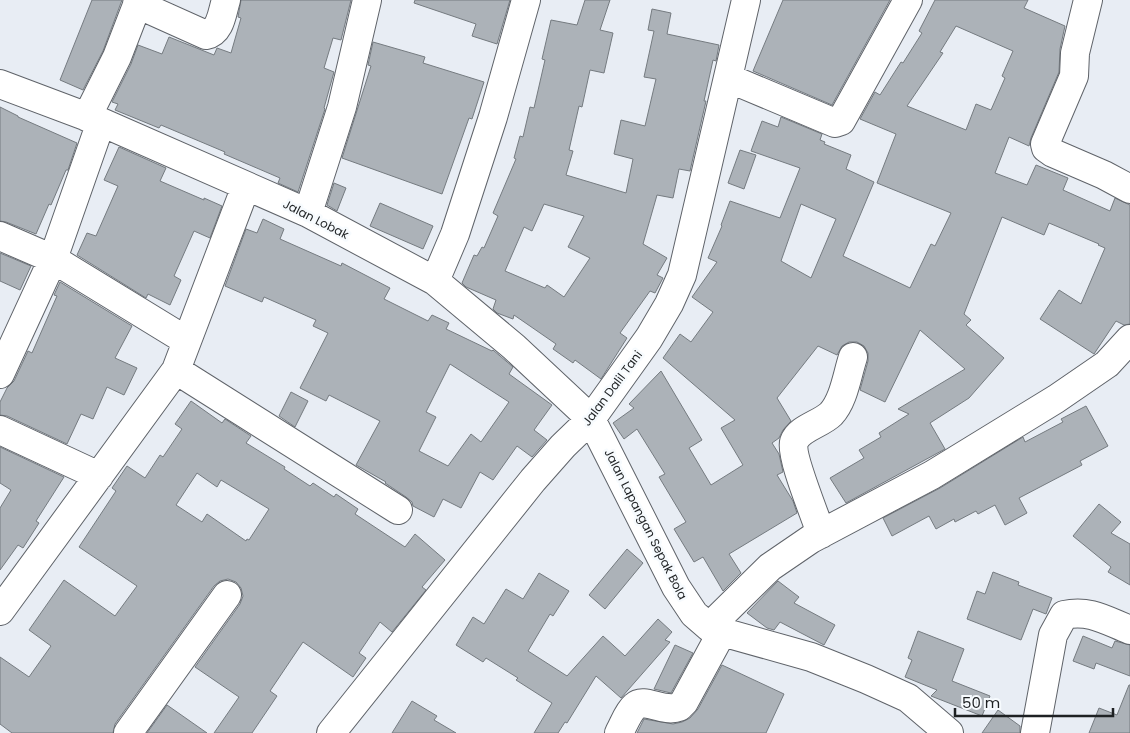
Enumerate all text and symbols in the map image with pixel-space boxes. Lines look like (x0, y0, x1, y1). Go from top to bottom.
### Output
street label: Jalan Lobak (280, 195, 353, 243)
street label: Jalan Dalil Tani (578, 347, 646, 429)
street label: Jalan Lapangan Sepak Bola (601, 446, 691, 602)
scale bar (955, 686, 1112, 718)
text: 50 m (962, 692, 1000, 713)

